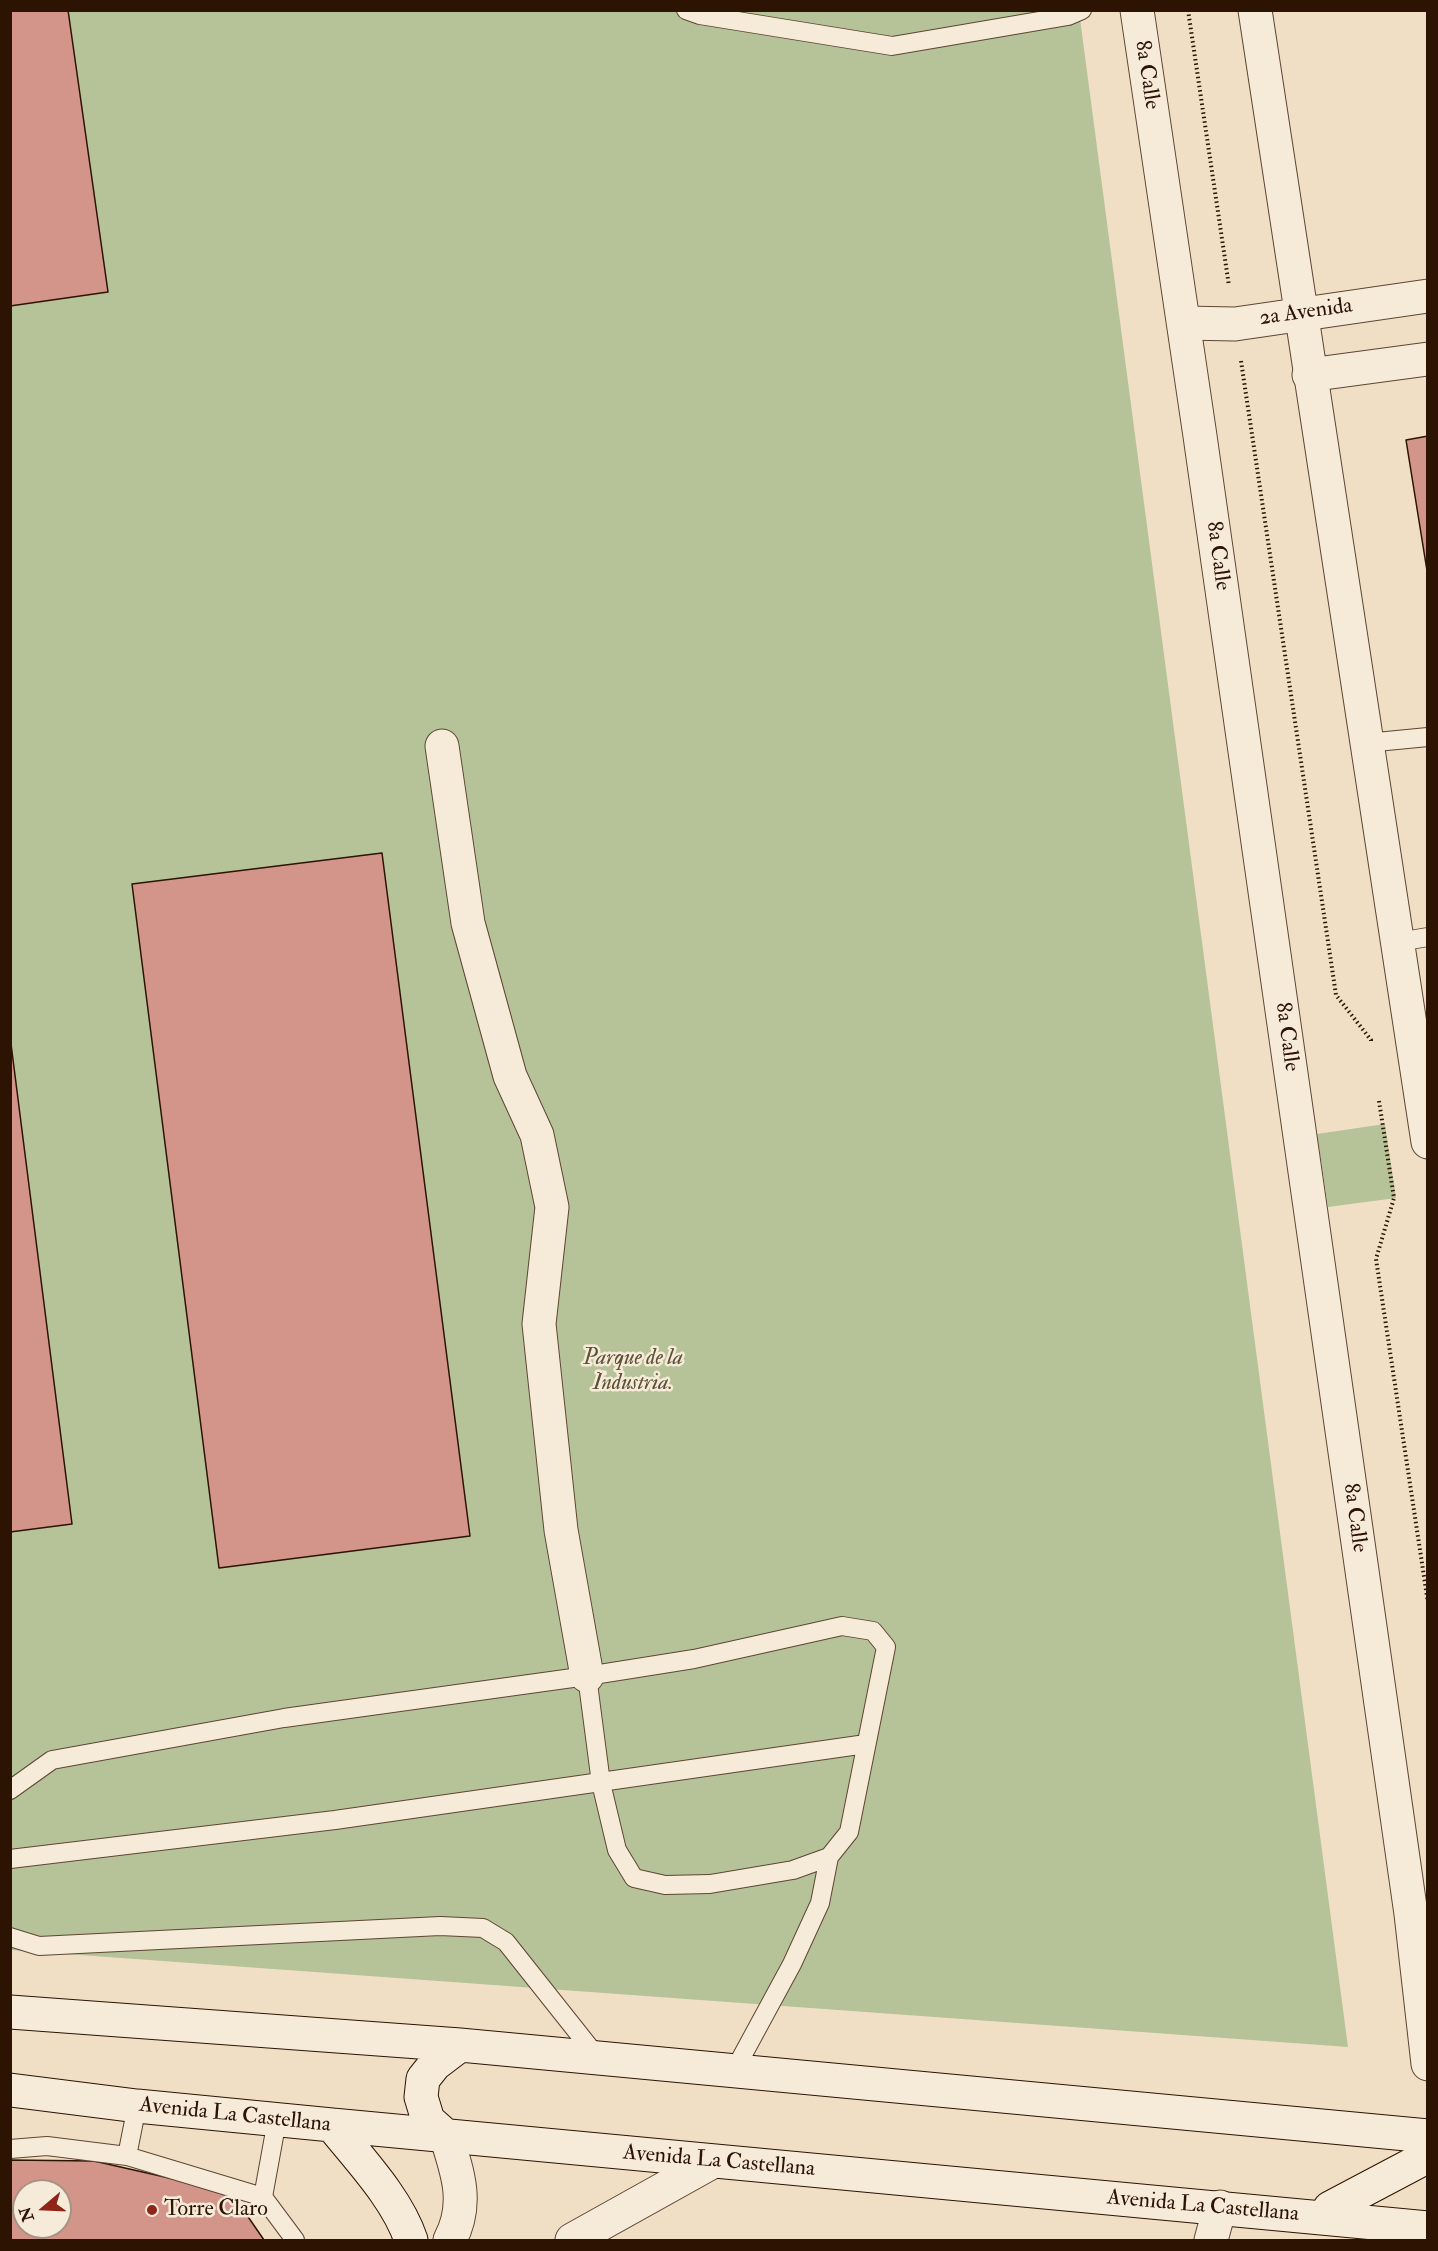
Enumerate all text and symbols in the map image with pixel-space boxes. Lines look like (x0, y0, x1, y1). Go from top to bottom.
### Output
street label: 8a Calle (1128, 39, 1164, 111)
street label: 2a Avenida (1258, 293, 1354, 333)
street label: 8a Calle (1199, 520, 1235, 592)
street label: 8a Calle (1268, 1001, 1304, 1073)
park label: Parque de la Industria. (583, 1346, 683, 1398)
street label: 8a Calle (1336, 1482, 1372, 1554)
street label: Avenida La Castellana (138, 2093, 332, 2139)
street label: Avenida La Castellana (622, 2140, 816, 2184)
north arrow (12, 2179, 72, 2239)
street label: Avenida La Castellana (1106, 2185, 1300, 2229)
place label: Torre Claro (164, 2197, 268, 2223)
marker: Torre Claro (145, 2203, 159, 2217)
text: N (15, 2204, 39, 2224)

